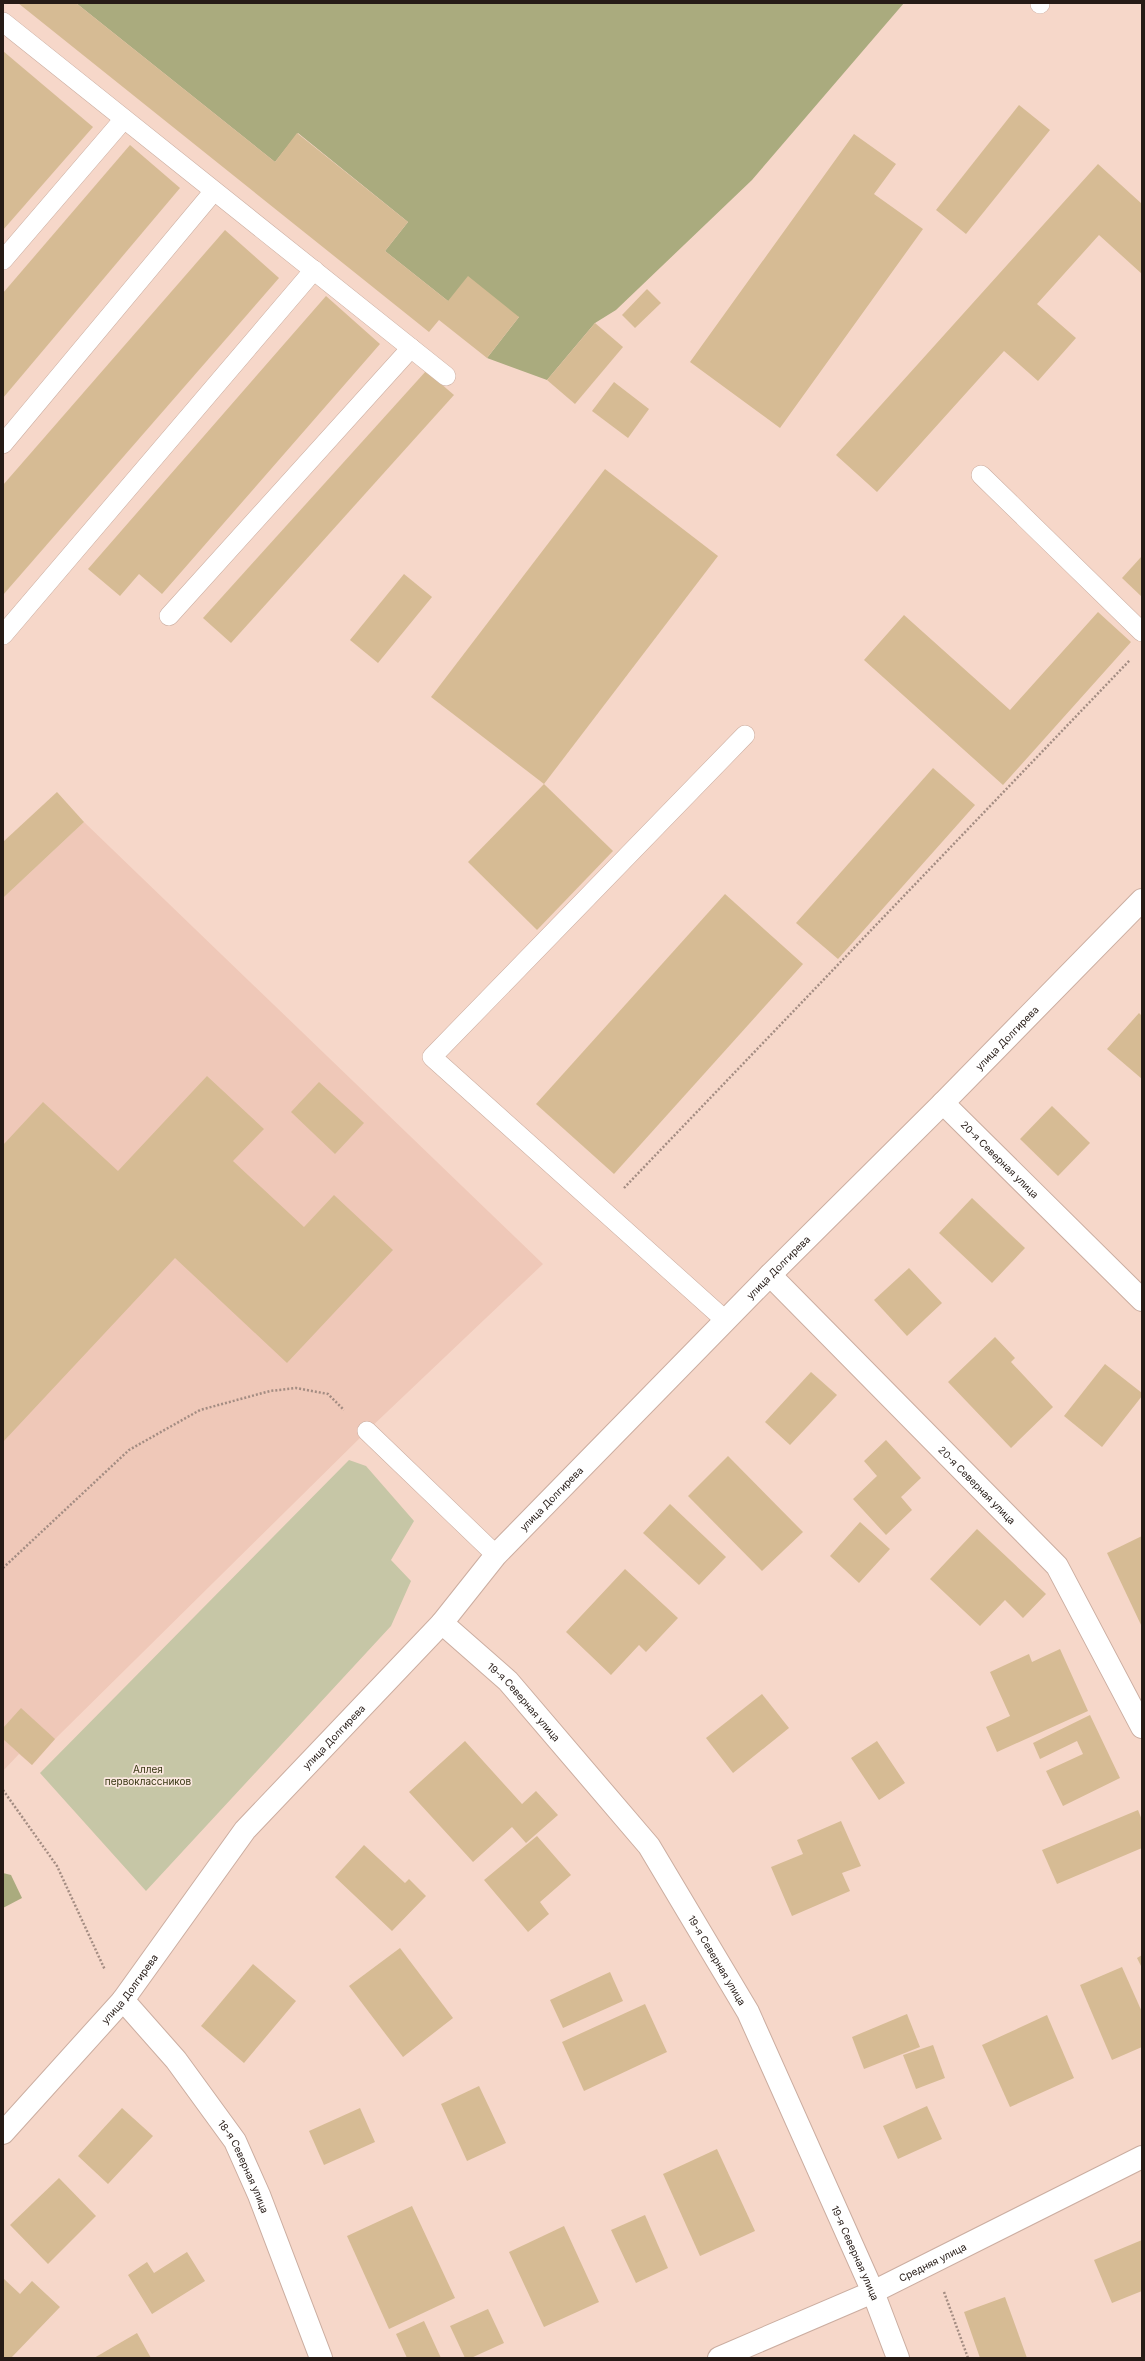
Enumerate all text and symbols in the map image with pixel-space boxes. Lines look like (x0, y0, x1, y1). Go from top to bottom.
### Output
street label: улица Долгирева (973, 1003, 1041, 1072)
street label: 20-я Северная улица (958, 1118, 1041, 1200)
street label: улица Долгирева (744, 1233, 812, 1302)
street label: 20-я Северная улица (936, 1444, 1018, 1526)
street label: улица Долгирева (517, 1464, 585, 1533)
street label: 19-я Северная улица (485, 1660, 563, 1744)
street label: улица Долгирева (300, 1702, 367, 1772)
park label: Аллея первоклассников (105, 1763, 192, 1787)
street label: 19-я Северная улица (686, 1913, 749, 2007)
street label: улица Долгирева (99, 1952, 160, 2026)
street label: 18-я Северная улица (216, 2118, 271, 2215)
street label: 19-я Северная улица (829, 2204, 882, 2302)
street label: Средняя улица (897, 2240, 968, 2284)

